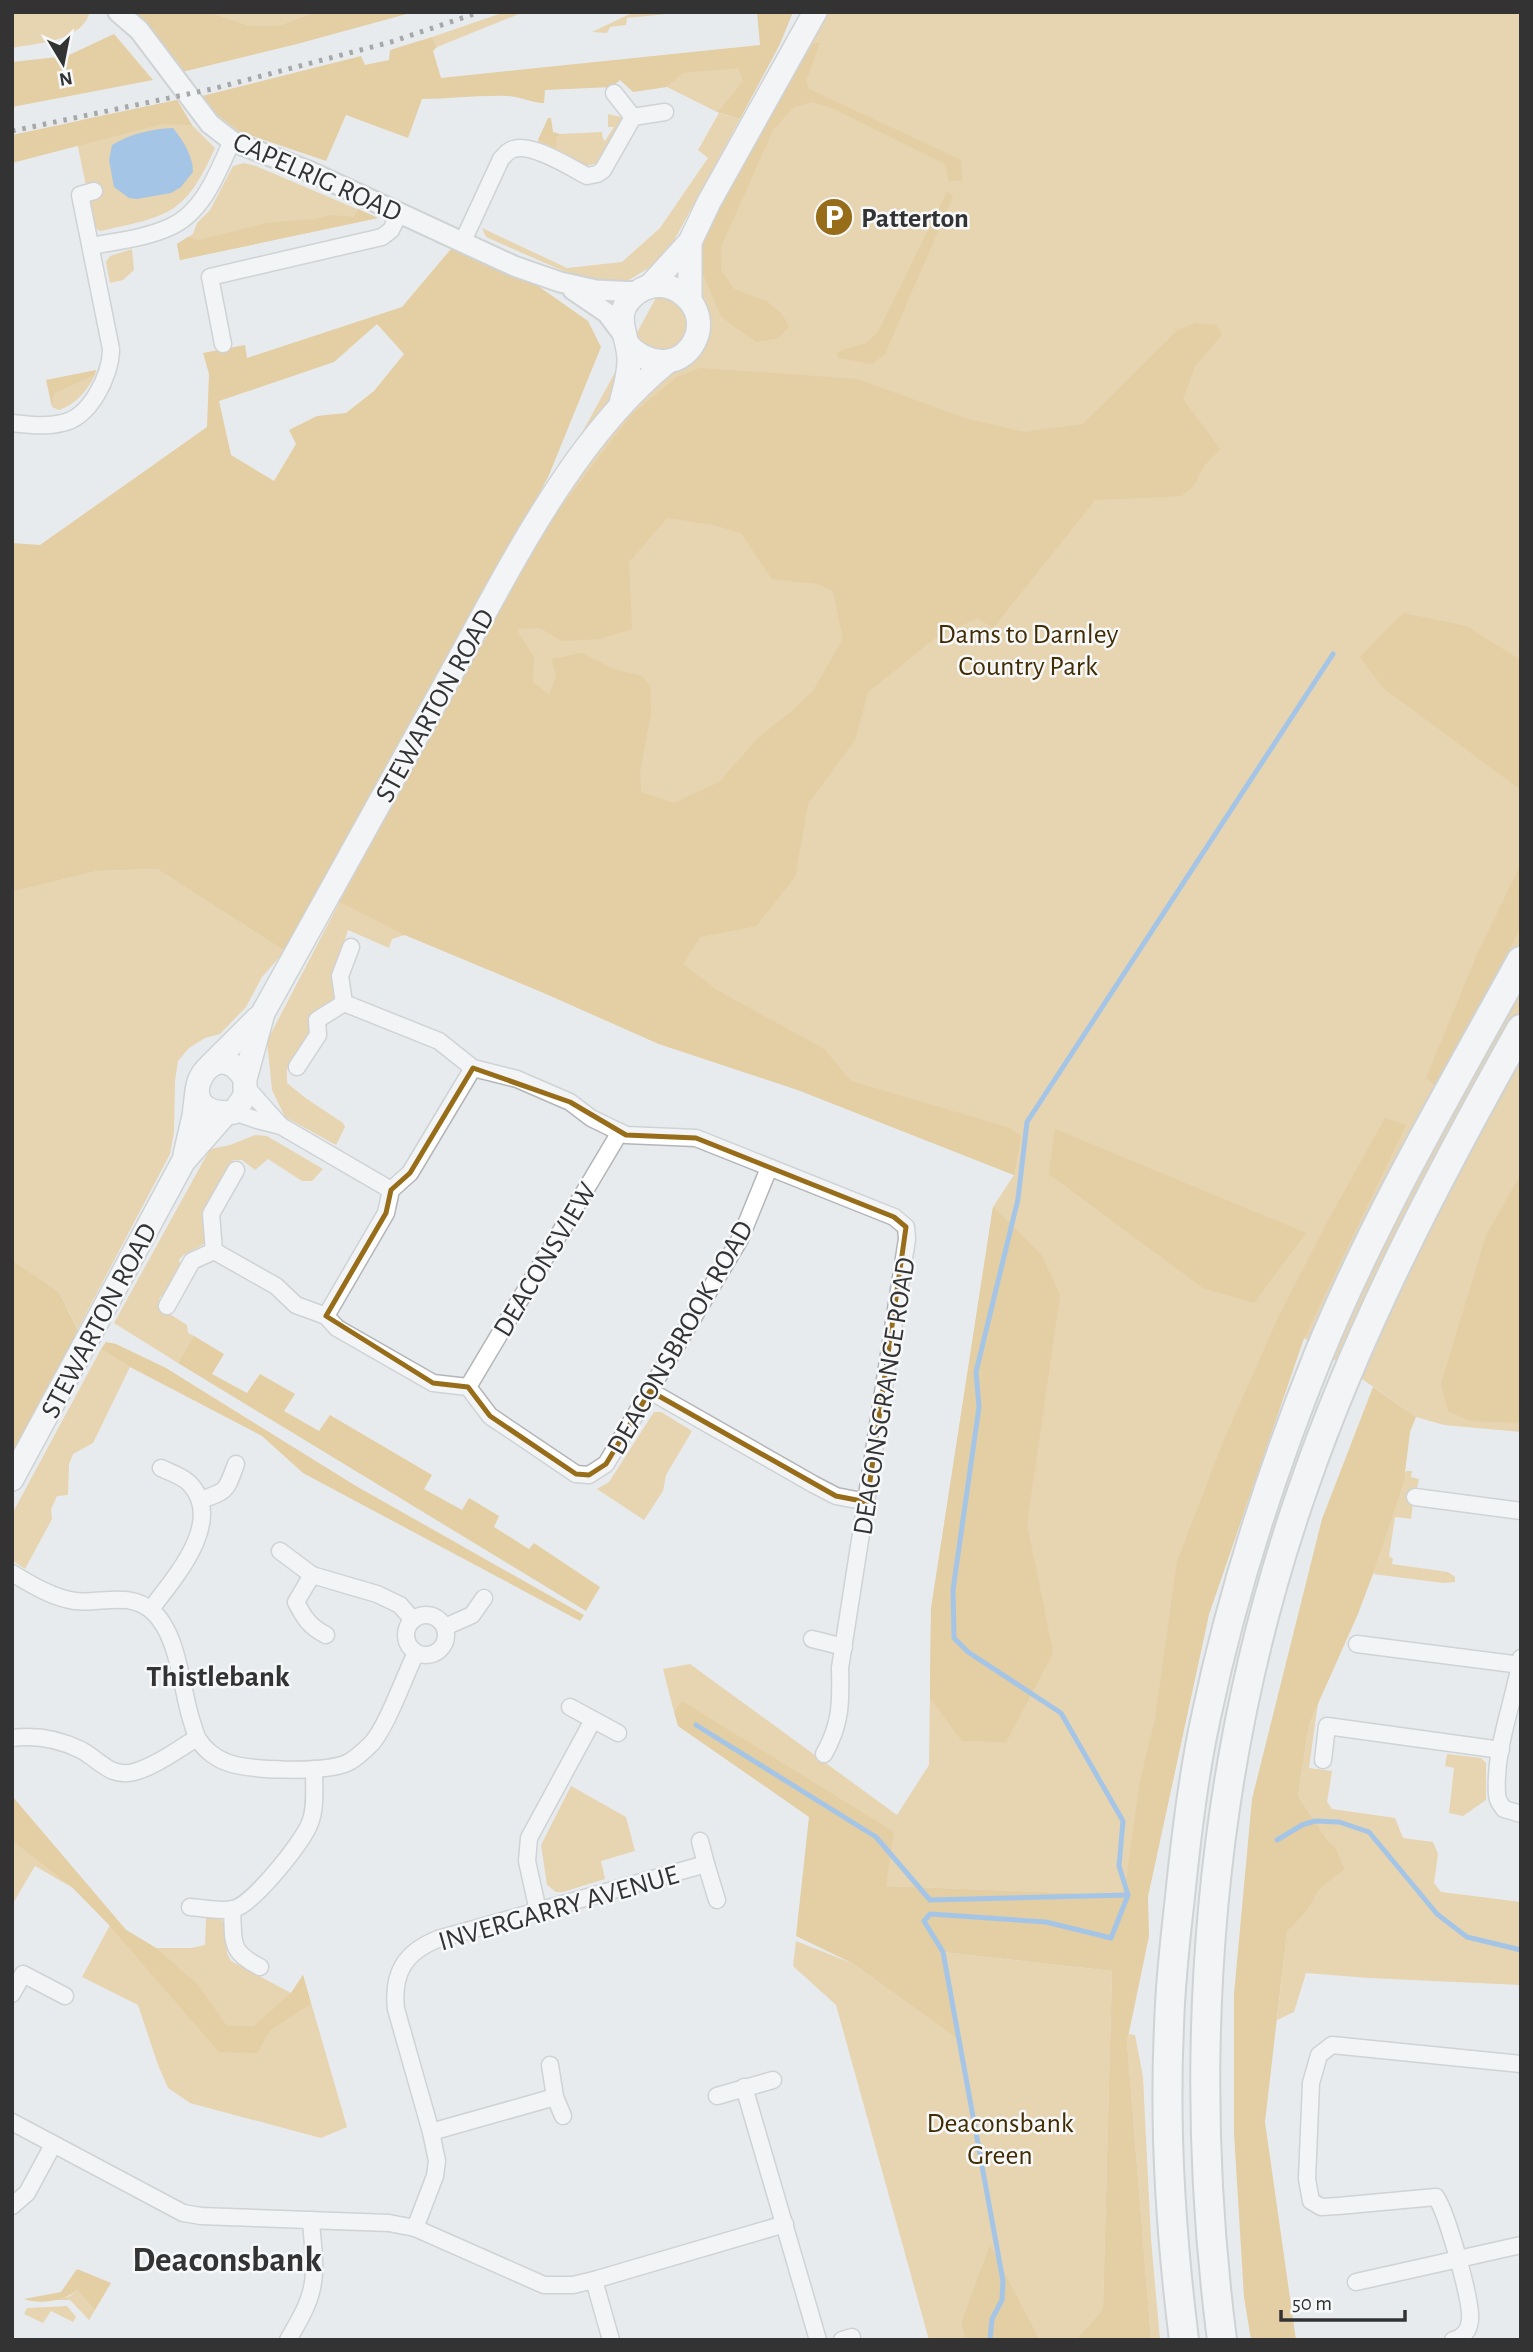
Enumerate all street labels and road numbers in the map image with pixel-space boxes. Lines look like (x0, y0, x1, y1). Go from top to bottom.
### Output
street label: CAPELRIG ROAD (229, 128, 406, 227)
street label: STEWARTON ROAD (371, 605, 500, 807)
street label: DEACONSVIEW (489, 1178, 602, 1342)
street label: DEACONSBROOK ROAD (602, 1216, 759, 1460)
street label: STEWARTON ROAD (37, 1219, 163, 1423)
street label: DEACONSGRANGE ROAD (849, 1255, 921, 1537)
street label: INVERGARRY AVENUE (435, 1861, 682, 1957)

